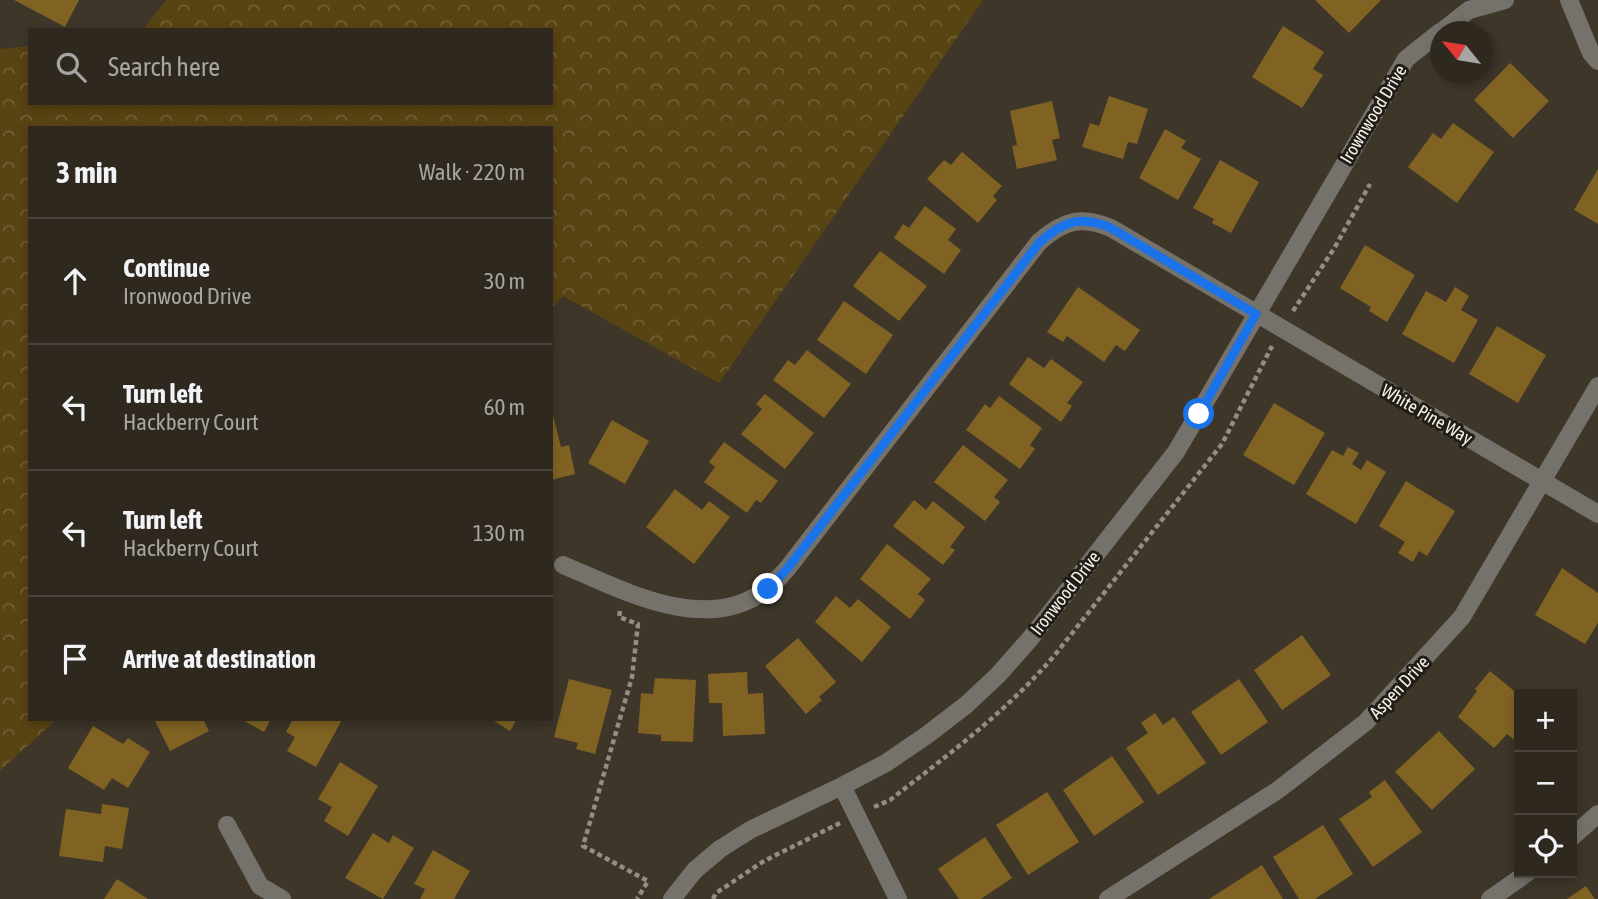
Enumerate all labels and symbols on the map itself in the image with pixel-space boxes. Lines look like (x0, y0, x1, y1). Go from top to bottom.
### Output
north arrow (1430, 21, 1493, 84)
street label: Irownwood Drive (1335, 61, 1411, 167)
street label: White Pine Way (1378, 379, 1476, 449)
route start (1183, 398, 1214, 429)
street label: Ironwood Drive (1026, 547, 1104, 639)
route end (752, 573, 783, 604)
street label: Aspen Drive (1365, 651, 1433, 723)

